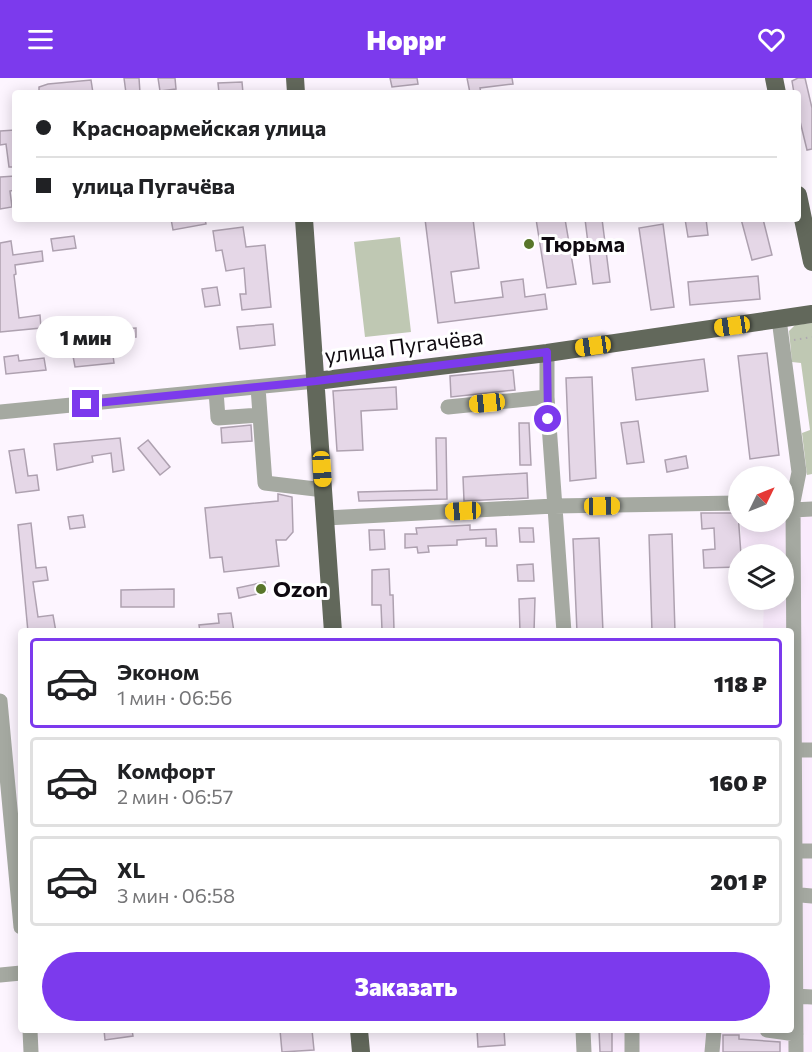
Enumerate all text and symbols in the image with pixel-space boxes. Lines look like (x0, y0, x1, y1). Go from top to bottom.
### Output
icon: menu (24, 23, 57, 56)
text: Hoppr (366, 23, 446, 56)
icon: heart (755, 23, 788, 56)
text: Красноармейская улица (72, 114, 326, 141)
text: улица Пугачёва (72, 172, 235, 199)
place label: Тюрьма (541, 230, 625, 257)
marker: Тюрьма (522, 237, 536, 251)
car (713, 315, 751, 337)
callout: 1 мин (36, 317, 136, 359)
street label: улица Пугачёва (323, 322, 485, 369)
text: 1 мин (60, 325, 111, 349)
car (574, 335, 612, 357)
route end (72, 390, 99, 417)
car (468, 392, 506, 414)
route start (534, 405, 561, 432)
car (312, 450, 332, 488)
north arrow (728, 466, 794, 532)
map controls (728, 466, 794, 610)
car (584, 497, 620, 515)
car (445, 501, 481, 521)
button: layers (728, 544, 794, 610)
place label: Ozon (273, 575, 328, 602)
marker: Ozon (254, 582, 268, 596)
icon: car (45, 656, 99, 710)
text: Эконом (117, 658, 199, 685)
text: 118 ₽ (714, 670, 767, 697)
text: 1 мин · 06:56 (117, 685, 232, 709)
icon: car (45, 755, 99, 809)
text: Комфорт (117, 757, 215, 784)
text: 160 ₽ (709, 769, 767, 796)
text: 2 мин · 06:57 (117, 784, 233, 808)
icon: car (45, 854, 99, 908)
text: XL (117, 856, 145, 883)
text: 201 ₽ (710, 868, 767, 895)
text: 3 мин · 06:58 (117, 883, 235, 907)
button: Заказать (42, 952, 770, 1021)

